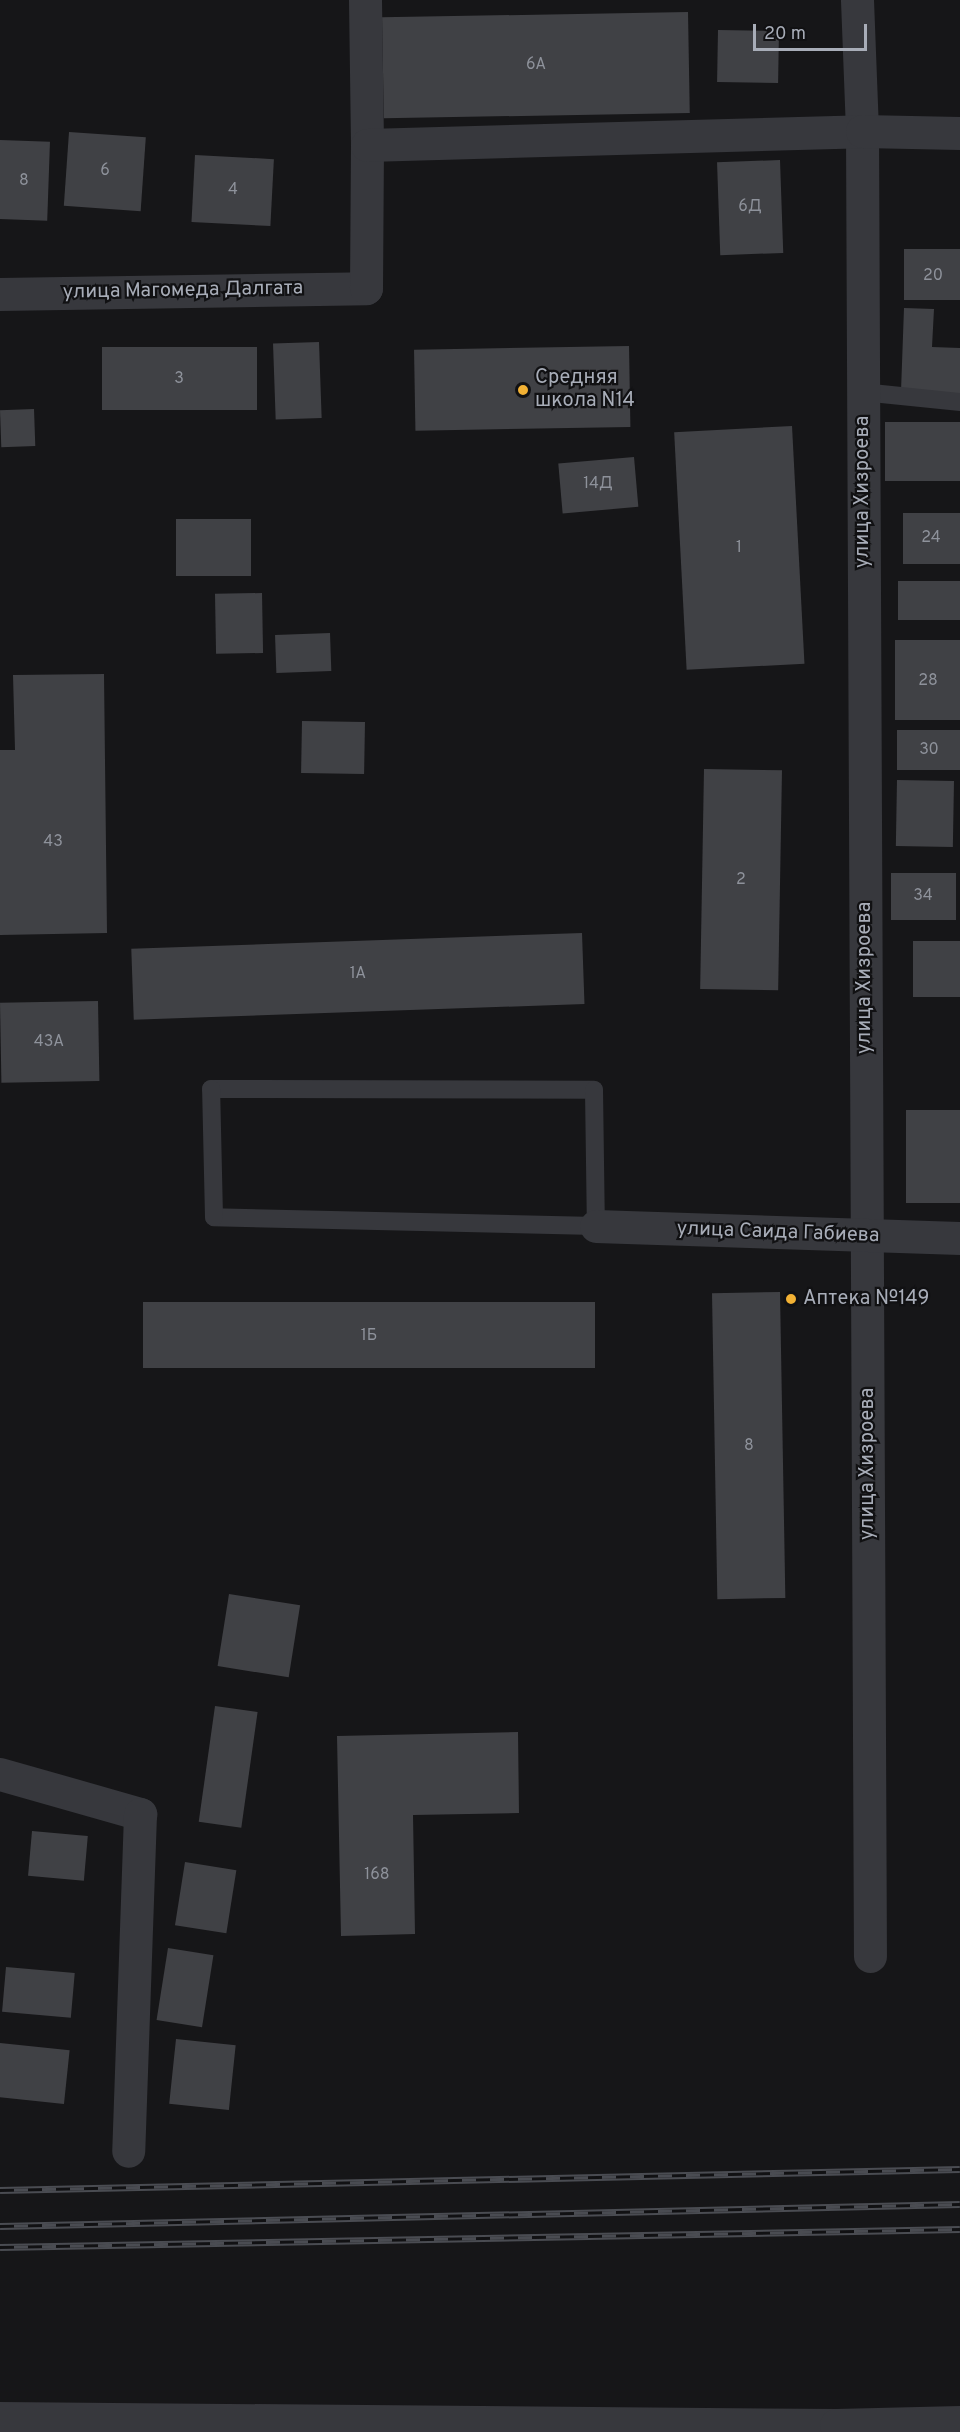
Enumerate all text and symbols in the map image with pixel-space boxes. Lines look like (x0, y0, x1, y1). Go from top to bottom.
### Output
scale bar (756, 12, 870, 50)
text: 20 m (764, 23, 806, 46)
house number: 6А (526, 55, 546, 75)
house number: 6 (100, 161, 110, 181)
house number: 8 (19, 171, 29, 191)
house number: 4 (228, 180, 238, 200)
house number: 6Д (738, 197, 762, 217)
house number: 20 (923, 266, 943, 286)
street label: улица Магомеда Далгата (63, 277, 303, 305)
place label: Средняя школа N14 (535, 366, 635, 413)
house number: 3 (174, 369, 184, 389)
marker: Средняя школа N14 (516, 383, 530, 397)
street label: улица Хизроева (851, 416, 875, 568)
house number: 14Д (583, 474, 613, 494)
house number: 24 (921, 528, 941, 548)
house number: 1 (736, 538, 742, 558)
house number: 28 (918, 671, 938, 691)
house number: 30 (919, 740, 939, 760)
house number: 43 (43, 832, 63, 852)
house number: 2 (736, 870, 746, 890)
house number: 34 (913, 886, 933, 906)
street label: улица Хизроева (853, 902, 877, 1054)
house number: 1А (350, 964, 366, 984)
house number: 43А (34, 1032, 64, 1052)
street label: улица Саида Габиева (676, 1217, 880, 1249)
place label: Аптека №149 (803, 1287, 929, 1311)
marker: Аптека №149 (784, 1292, 798, 1306)
house number: 1Б (361, 1326, 377, 1346)
street label: улица Хизроева (856, 1388, 880, 1540)
house number: 8 (744, 1436, 754, 1456)
house number: 168 (364, 1865, 390, 1885)

